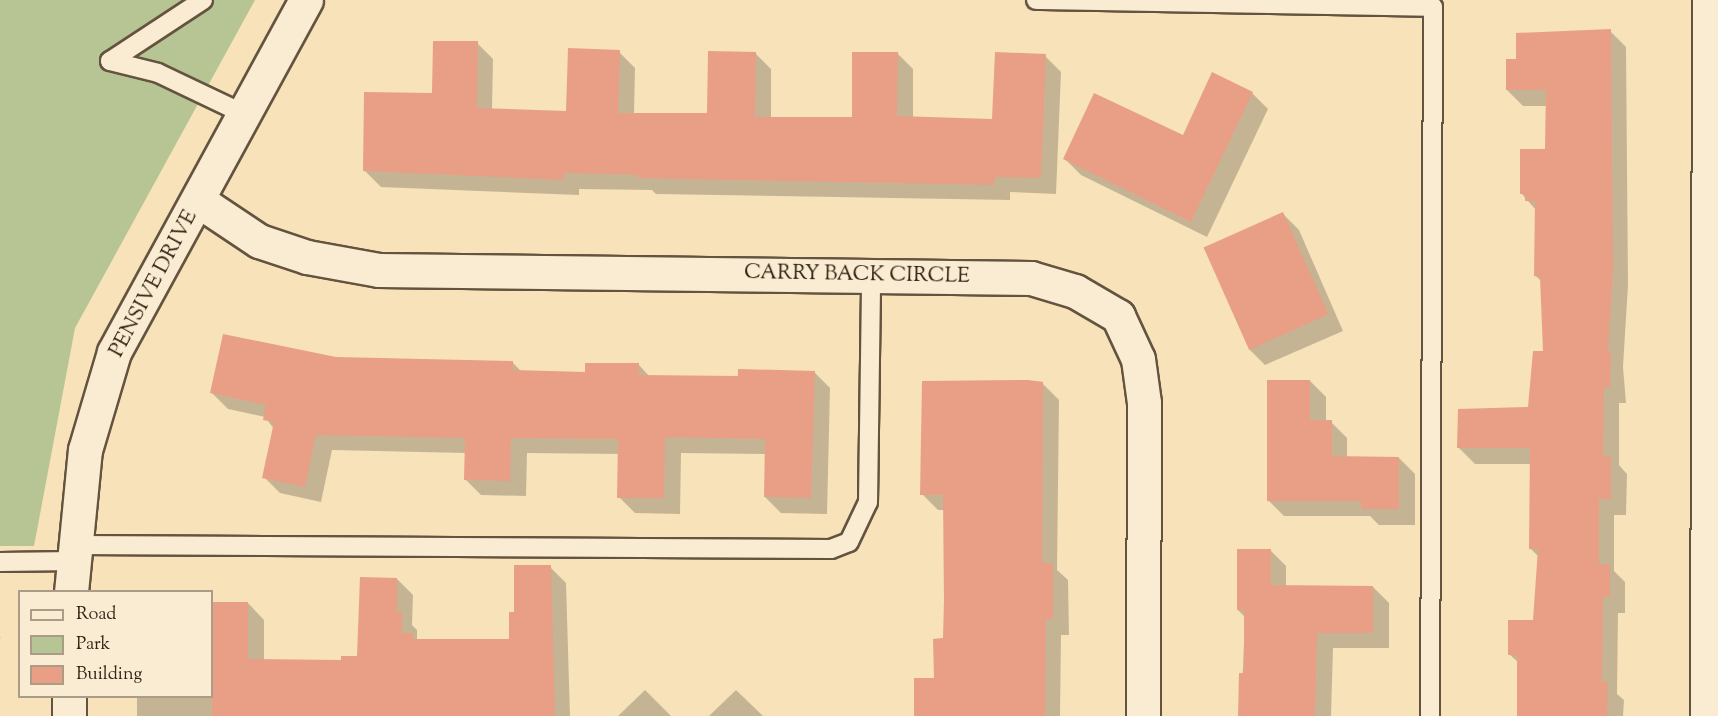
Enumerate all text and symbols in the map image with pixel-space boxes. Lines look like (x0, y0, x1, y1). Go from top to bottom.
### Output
street label: PENSIVE DRIVE (105, 206, 203, 362)
street label: CARRY BACK CIRCLE (744, 260, 970, 290)
legend (18, 590, 213, 698)
text: Road (76, 602, 116, 628)
text: Park (76, 632, 110, 658)
text: Building (76, 662, 142, 688)

